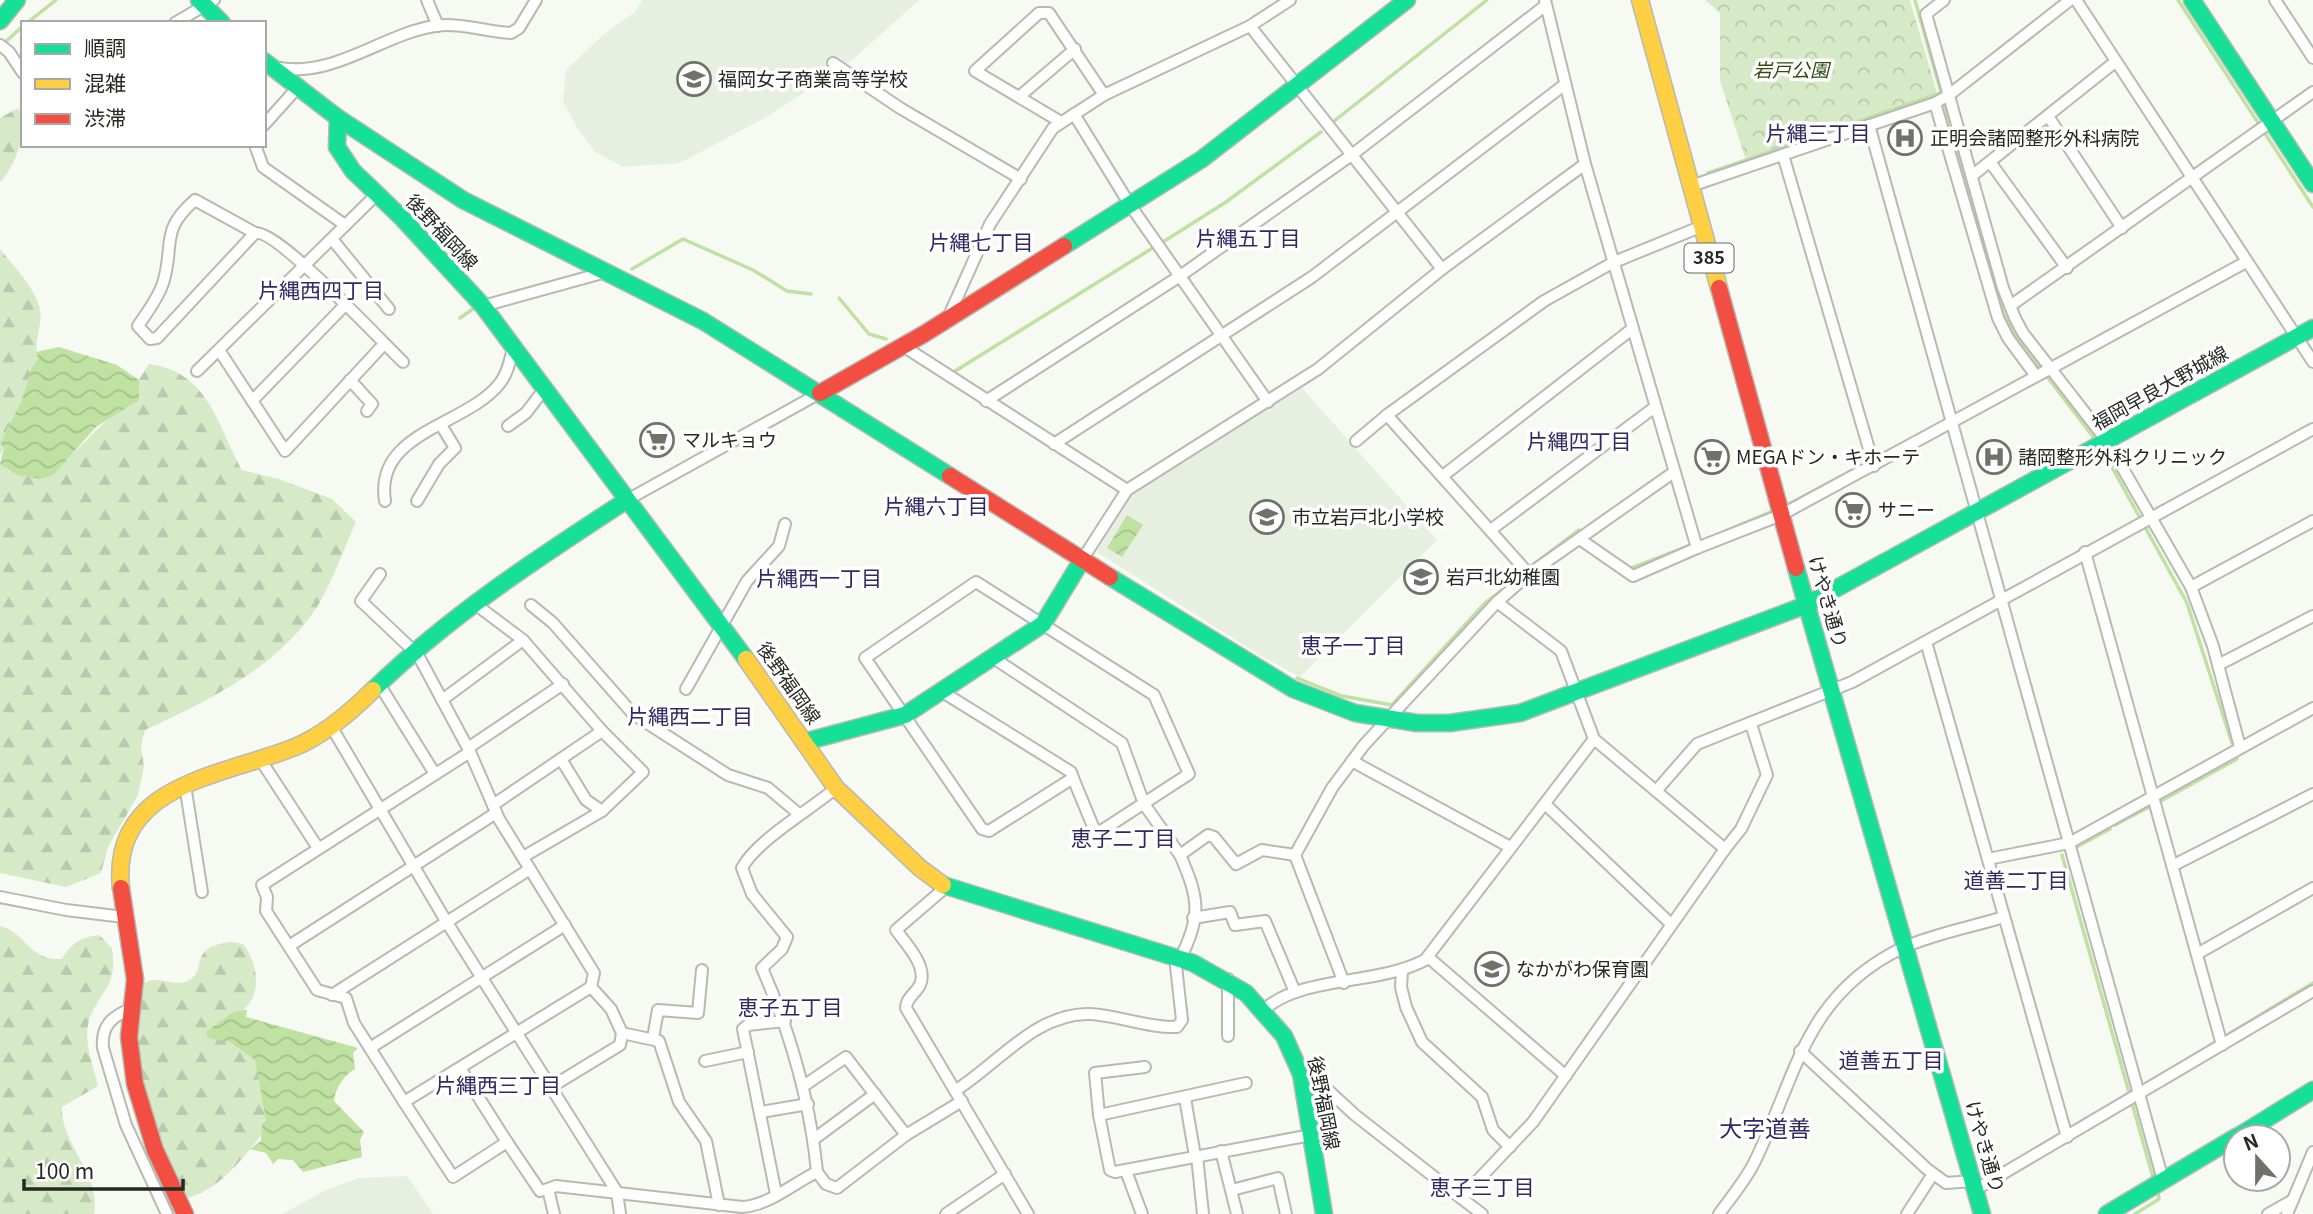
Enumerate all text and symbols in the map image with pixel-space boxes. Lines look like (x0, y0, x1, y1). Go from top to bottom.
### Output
legend (21, 21, 266, 147)
text: 順調 (84, 32, 126, 62)
park label: 岩戸公園 (1753, 55, 1832, 82)
school or university icon: 福岡女子商業高等学校 (675, 60, 713, 98)
place label: 福岡女子商業高等学校 (718, 64, 908, 91)
text: 混雑 (84, 67, 126, 97)
text: 渋滞 (84, 102, 126, 132)
district label: 片縄三丁目 (1766, 117, 1871, 147)
hospital icon: 正明会諸岡整形外科病院 (1886, 119, 1924, 157)
place label: 正明会諸岡整形外科病院 (1930, 123, 2139, 150)
street label: 後野福岡線 (401, 187, 485, 275)
district label: 片縄五丁目 (1196, 222, 1301, 252)
district label: 片縄七丁目 (929, 226, 1034, 256)
road number: 385 (1684, 244, 1734, 272)
district label: 片縄西四丁目 (258, 274, 384, 304)
street label: 福岡早良大野城線 (2086, 338, 2232, 435)
supermarket icon: マルキョウ (638, 421, 676, 459)
place label: マルキョウ (682, 425, 777, 452)
district label: 片縄四丁目 (1527, 425, 1632, 455)
supermarket icon: MEGAドン・キホーテ (1693, 438, 1731, 476)
hospital icon: 諸岡整形外科クリニック (1975, 438, 2013, 476)
place label: MEGAドン・キホーテ (1736, 442, 1920, 469)
place label: 諸岡整形外科クリニック (2018, 442, 2227, 469)
district label: 片縄六丁目 (884, 490, 989, 520)
supermarket icon: サニー (1834, 491, 1872, 529)
place label: サニー (1878, 495, 1935, 522)
school or university icon: 市立岩戸北小学校 (1248, 498, 1286, 536)
place label: 市立岩戸北小学校 (1292, 502, 1444, 529)
street label: けやき通り (1803, 552, 1856, 651)
school or university icon: 岩戸北幼稚園 (1402, 558, 1440, 596)
district label: 片縄西一丁目 (756, 562, 882, 592)
place label: 岩戸北幼稚園 (1446, 562, 1560, 589)
district label: 恵子一丁目 (1301, 629, 1406, 659)
street label: 後野福岡線 (752, 635, 829, 729)
district label: 片縄西二丁目 (627, 700, 753, 730)
district label: 恵子二丁目 (1071, 822, 1176, 852)
district label: 道善二丁目 (1964, 864, 2069, 894)
school or university icon: なかがわ保育園 (1473, 950, 1511, 988)
place label: なかがわ保育園 (1516, 954, 1649, 981)
district label: 恵子五丁目 (738, 991, 843, 1021)
district label: 道善五丁目 (1839, 1044, 1944, 1074)
street label: 後野福岡線 (1303, 1054, 1348, 1152)
district label: 片縄西三丁目 (435, 1069, 561, 1099)
street label: けやき通り (1960, 1097, 2013, 1196)
district label: 大字道善 (1719, 1110, 1811, 1144)
north arrow (2222, 1123, 2292, 1193)
text: N (2239, 1126, 2262, 1156)
scale bar (24, 1148, 184, 1192)
text: 100 m (35, 1155, 94, 1185)
district label: 恵子三丁目 (1430, 1171, 1535, 1201)

